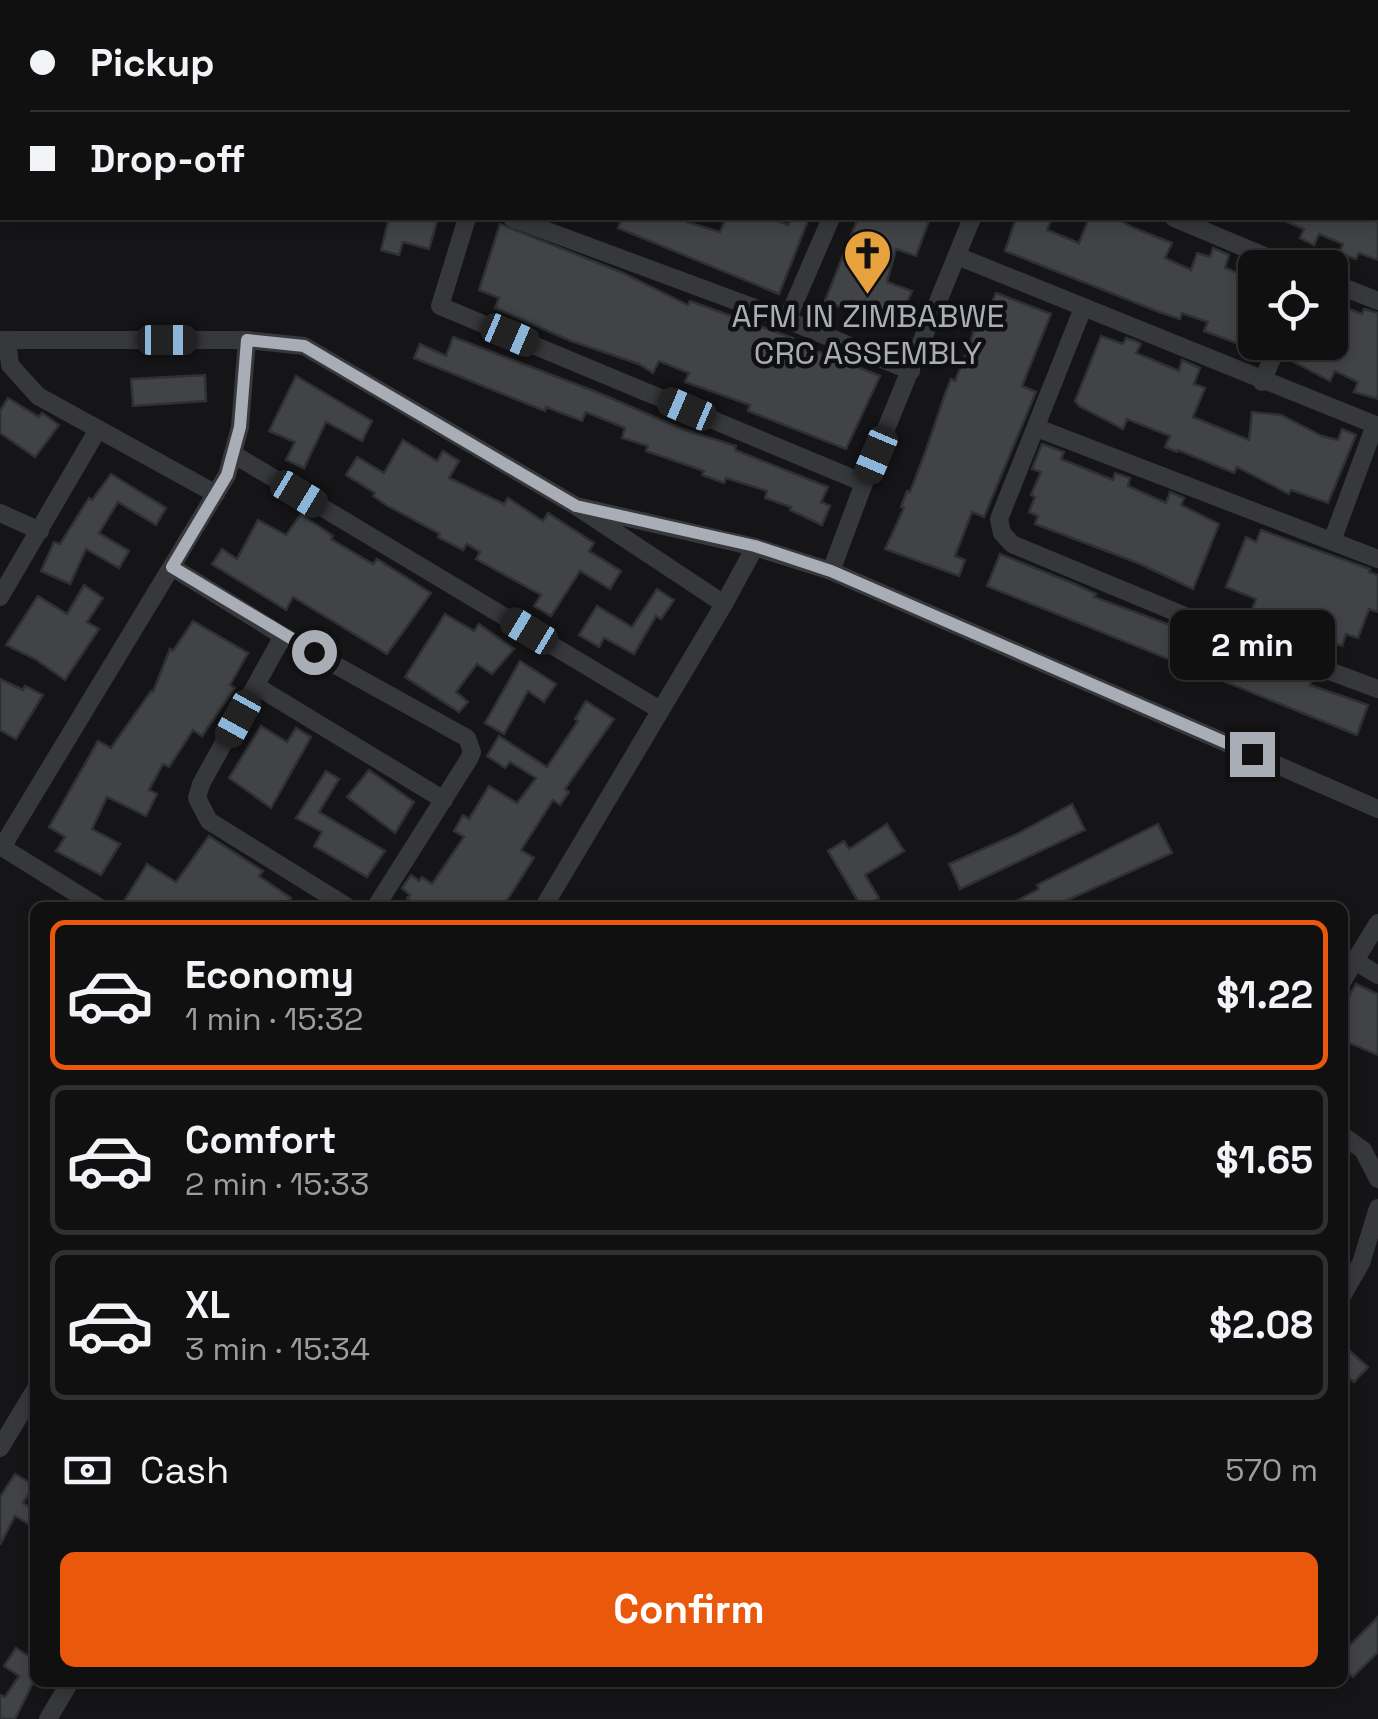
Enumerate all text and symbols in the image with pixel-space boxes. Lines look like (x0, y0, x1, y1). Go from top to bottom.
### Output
text: Pickup (90, 39, 214, 87)
text: Drop-off (90, 135, 245, 183)
church icon: AFM IN ZIMBABWE CRC ASSEMBLY (842, 228, 894, 296)
map controls (1238, 250, 1348, 360)
button: locate (1238, 250, 1348, 360)
place label: AFM IN ZIMBABWE CRC ASSEMBLY (732, 296, 1004, 373)
car (477, 309, 543, 361)
car (137, 325, 197, 355)
car (654, 383, 720, 435)
car (850, 422, 902, 488)
car (266, 466, 332, 522)
car (496, 603, 562, 659)
callout: 2 min (1170, 609, 1334, 679)
text: 2 min (1211, 625, 1294, 665)
route start (292, 630, 337, 675)
car (210, 685, 266, 753)
route end (1230, 732, 1275, 777)
icon: car (65, 950, 155, 1040)
text: Economy (185, 951, 354, 999)
text: $1.22 (1216, 971, 1313, 1019)
text: 1 min · 15:32 (185, 999, 363, 1039)
icon: car (65, 1115, 155, 1205)
text: Comfort (185, 1116, 336, 1164)
text: $1.65 (1216, 1136, 1313, 1184)
text: 2 min · 15:33 (185, 1164, 369, 1204)
icon: car (65, 1280, 155, 1370)
text: XL (185, 1281, 230, 1329)
text: $2.08 (1209, 1301, 1313, 1349)
text: 3 min · 15:34 (185, 1329, 370, 1369)
icon: cash (60, 1443, 115, 1498)
text: Cash (140, 1446, 229, 1494)
text: 570 m (1225, 1450, 1318, 1490)
button: Confirm (60, 1552, 1318, 1667)

